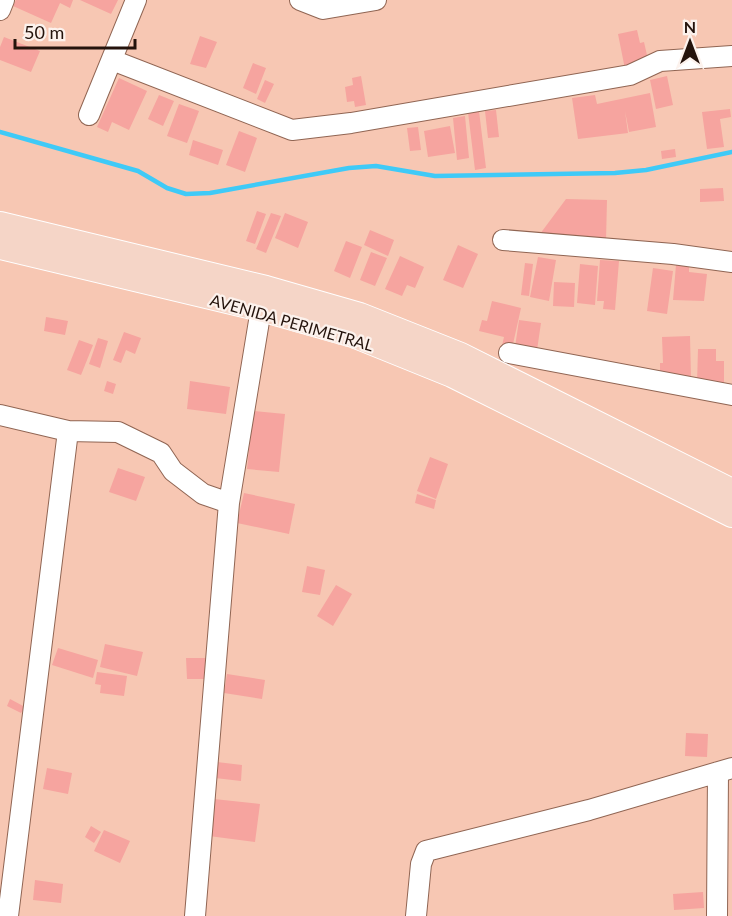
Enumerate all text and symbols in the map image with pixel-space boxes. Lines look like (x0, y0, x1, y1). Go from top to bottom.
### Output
scale bar (15, 12, 135, 50)
north arrow (660, 12, 720, 72)
text: N (684, 17, 696, 36)
text: 50 m (24, 21, 64, 43)
street label: AVENIDA PERIMETRAL (208, 290, 376, 354)

